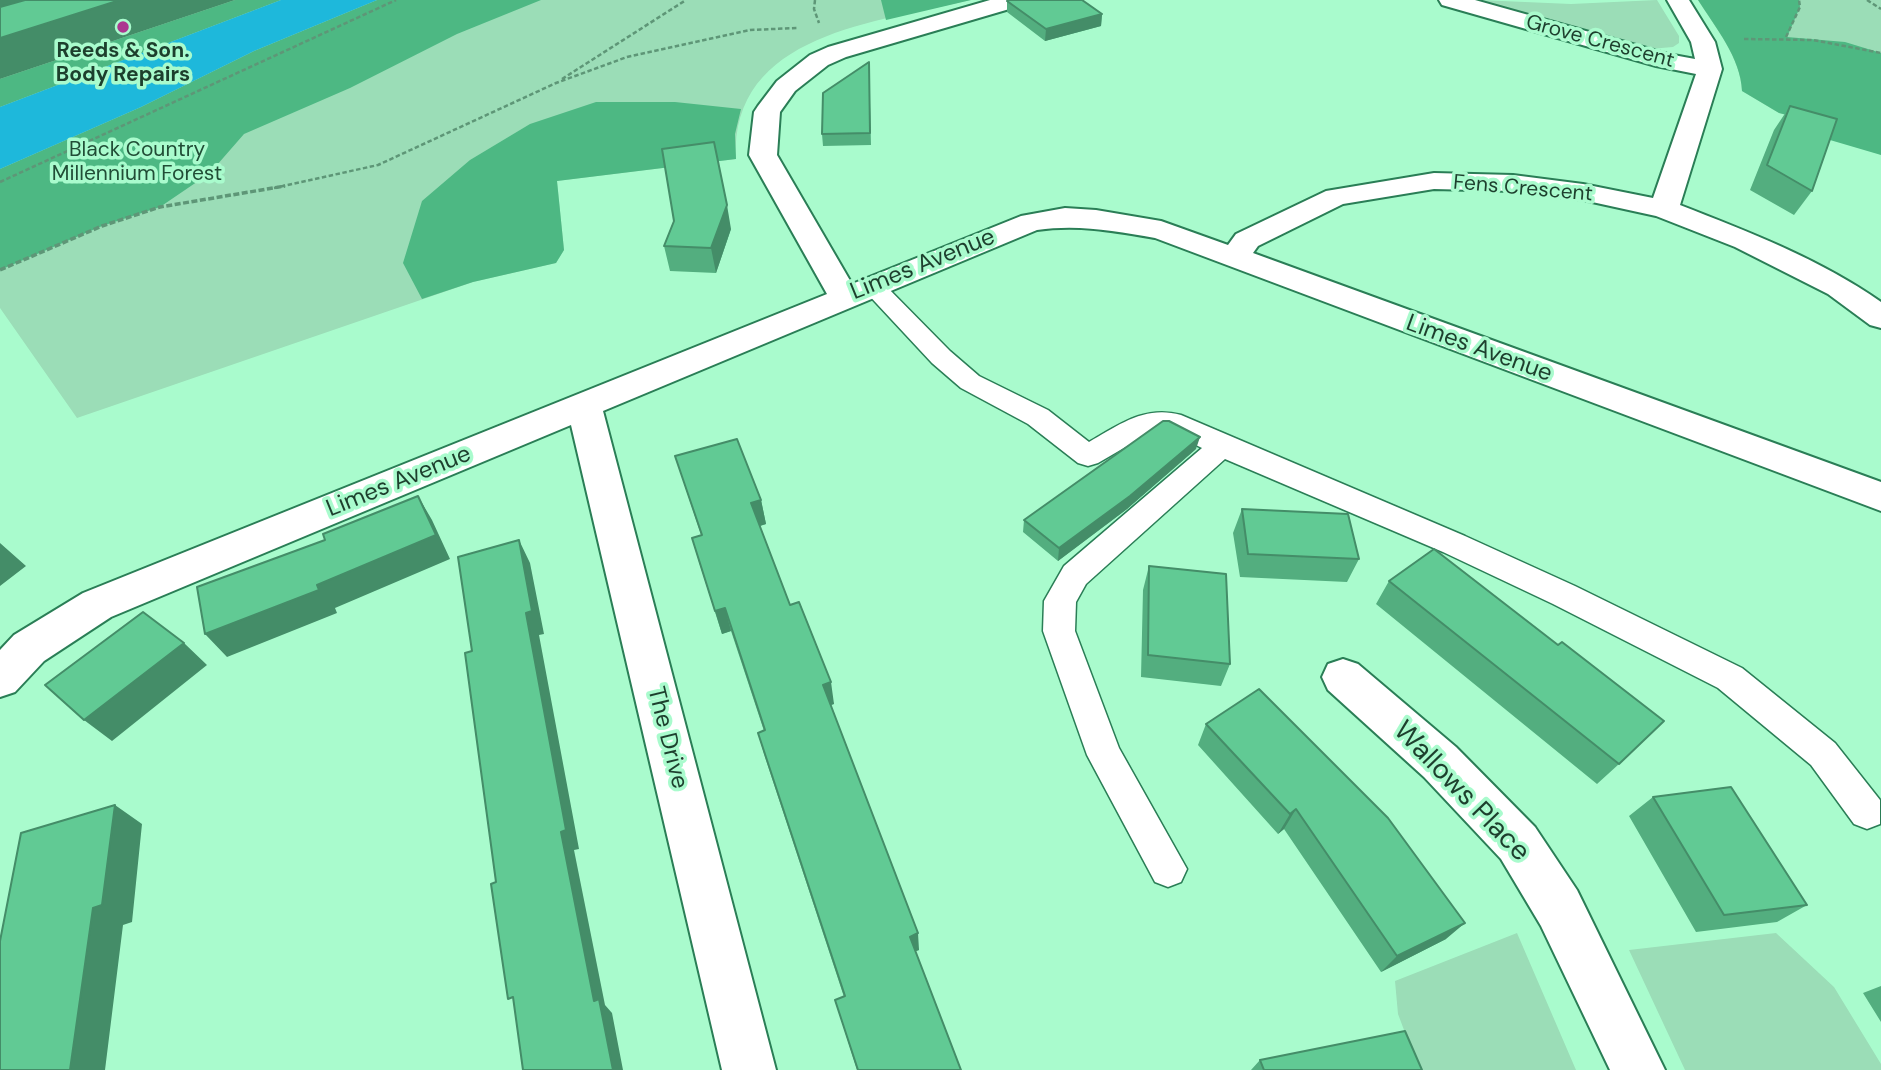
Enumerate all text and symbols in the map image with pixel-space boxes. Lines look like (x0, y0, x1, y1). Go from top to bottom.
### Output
street label: Grove Crescent (1523, 10, 1677, 74)
marker: Reeds & Son. Body Repairs (115, 19, 131, 35)
place label: Reeds & Son. Body Repairs (56, 38, 190, 88)
park label: Black Country Millennium Forest (52, 137, 222, 187)
street label: Fens Crescent (1452, 170, 1594, 208)
street label: Limes Avenue (846, 223, 1000, 307)
street label: Limes Avenue (1402, 309, 1556, 389)
street label: Limes Avenue (322, 440, 476, 524)
street label: The Drive (640, 684, 694, 792)
street label: Wallows Place (1386, 715, 1536, 869)

